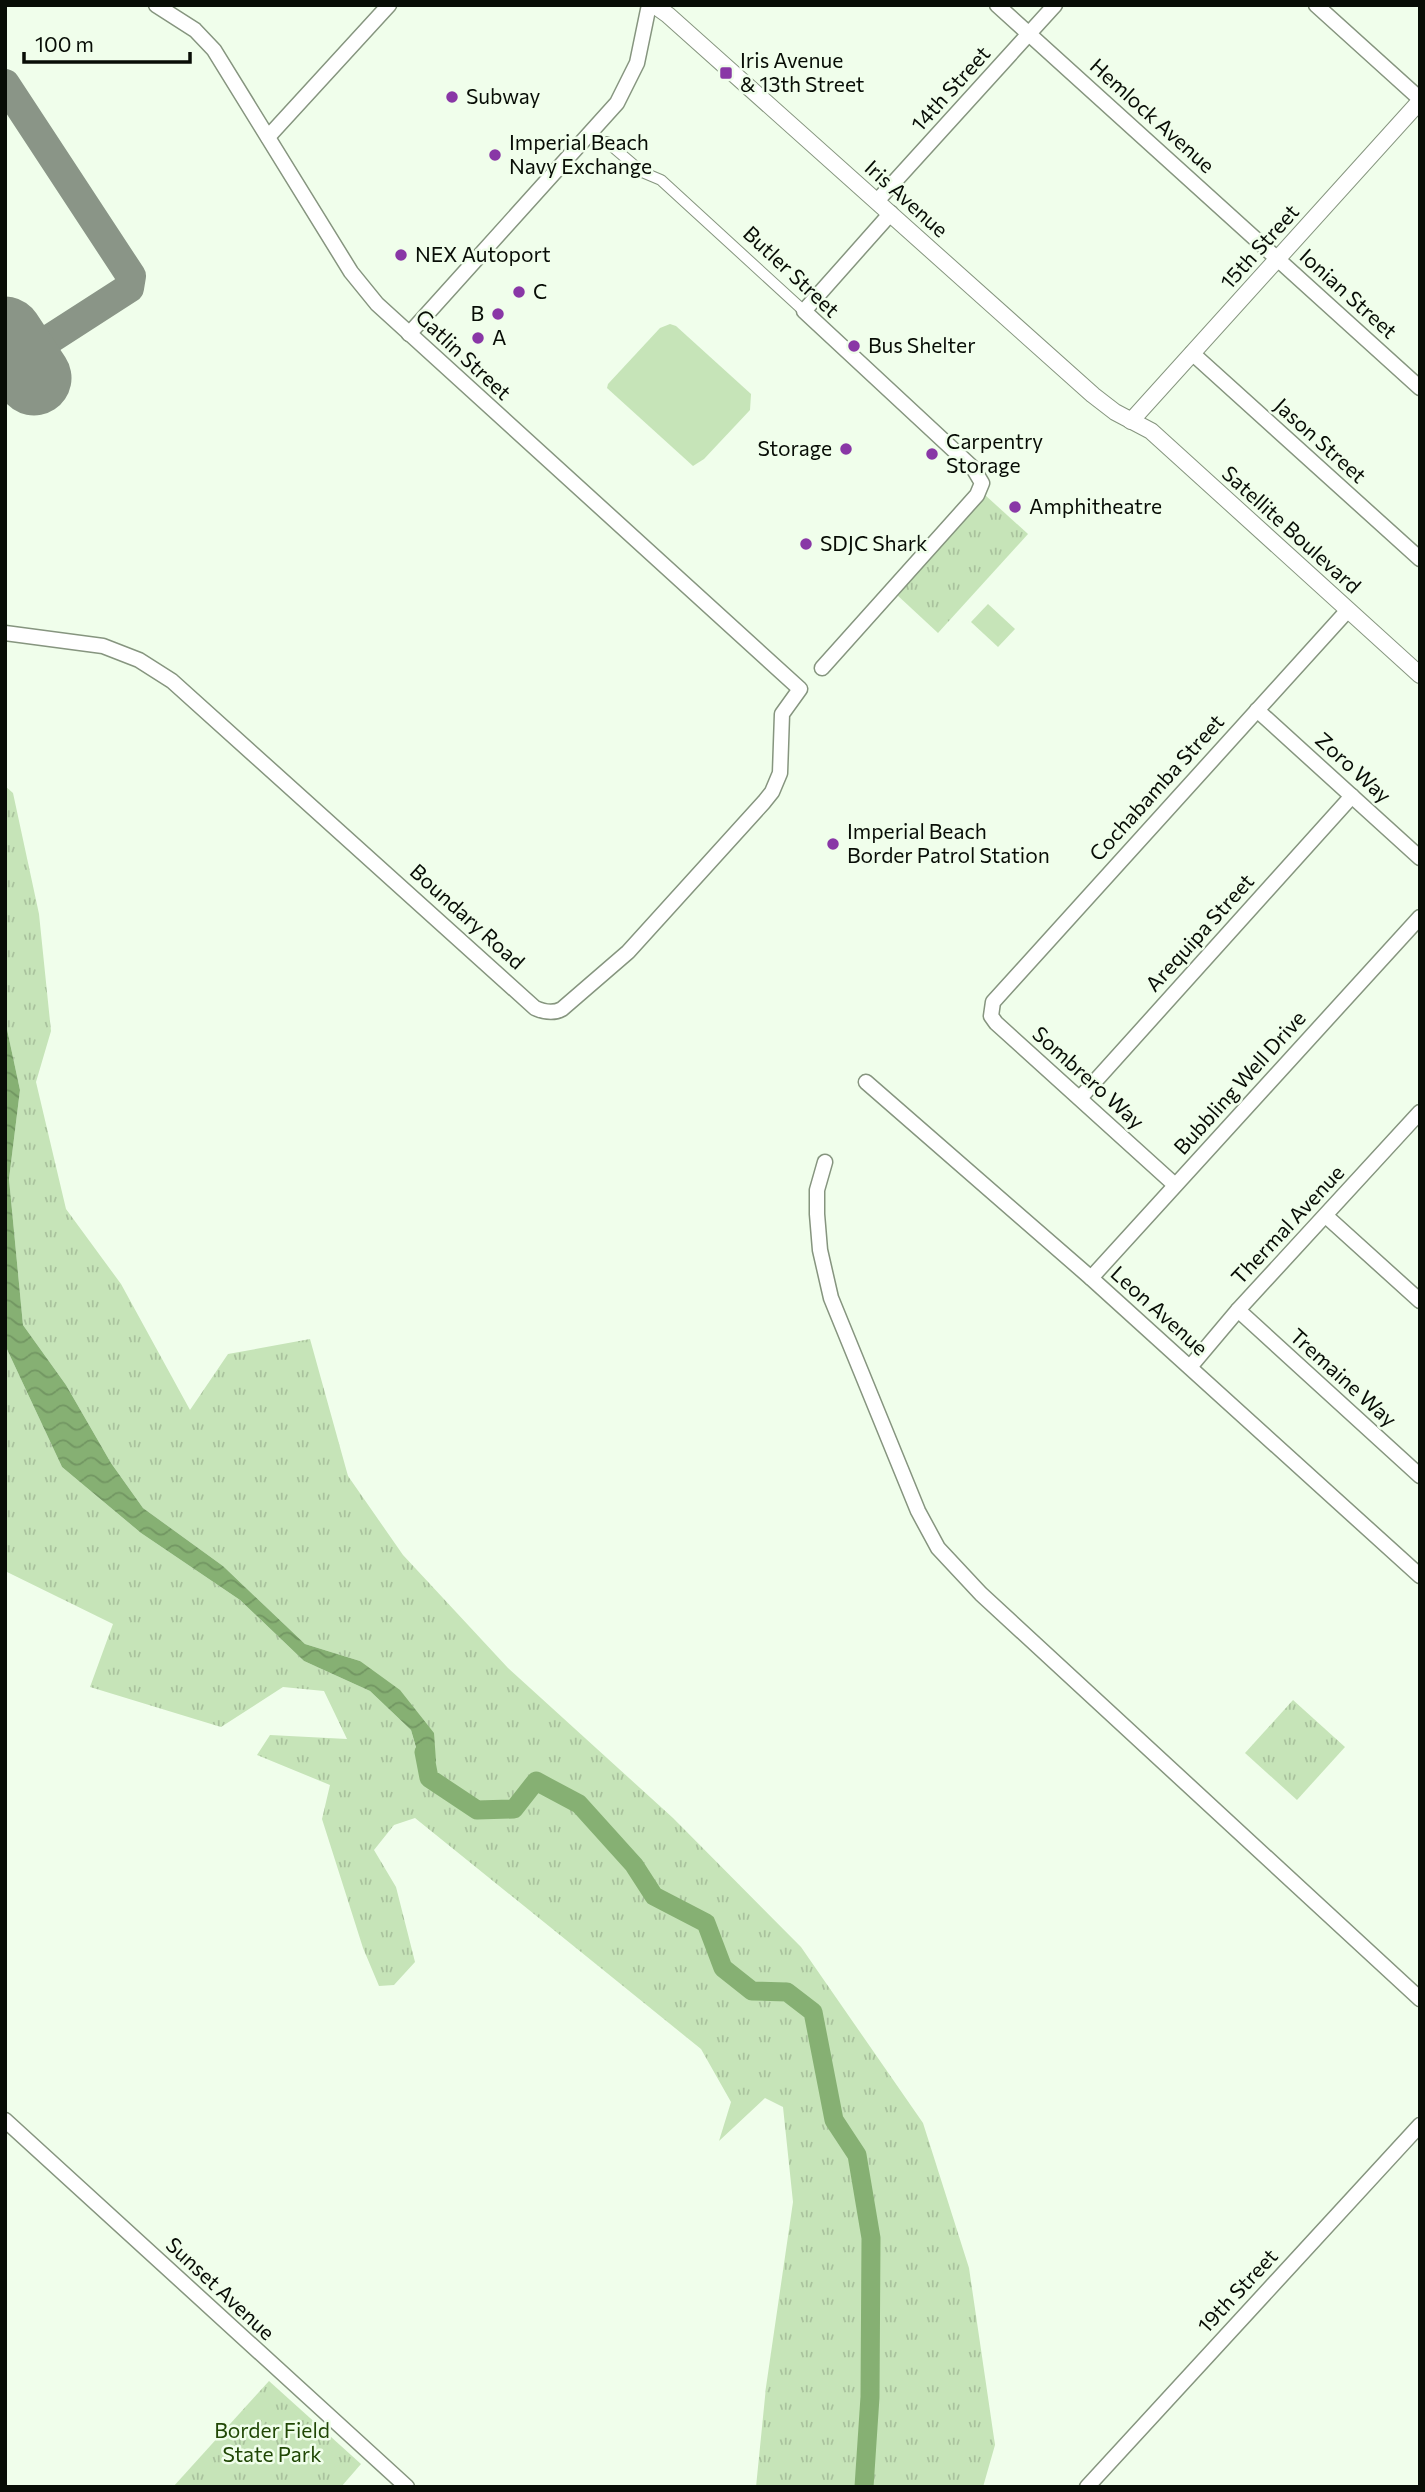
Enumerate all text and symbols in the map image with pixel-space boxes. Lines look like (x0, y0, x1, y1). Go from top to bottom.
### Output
scale bar (24, 21, 191, 65)
text: 100 m (35, 31, 94, 56)
street label: 14th Street (905, 40, 995, 136)
place label: Iris Avenue & 13th Street (740, 47, 864, 96)
street label: Hemlock Avenue (1086, 52, 1220, 177)
marker: Iris Avenue & 13th Street (718, 65, 734, 81)
place label: Subway (466, 83, 541, 108)
marker: Subway (444, 89, 460, 105)
place label: Imperial Beach Navy Exchange (509, 129, 652, 178)
marker: Imperial Beach Navy Exchange (487, 147, 503, 163)
street label: Iris Avenue (860, 154, 954, 242)
street label: 15th Street (1214, 199, 1303, 293)
street label: Butler Street (739, 220, 845, 322)
place label: NEX Autoport (415, 241, 551, 266)
street label: Ionian Street (1295, 243, 1403, 343)
marker: NEX Autoport (393, 247, 409, 263)
place label: C (533, 278, 547, 303)
marker: C (511, 284, 527, 300)
place label: B (470, 300, 484, 325)
street label: Gatlin Street (411, 303, 517, 404)
marker: B (490, 306, 506, 322)
place label: A (492, 324, 507, 349)
marker: A (470, 330, 486, 346)
place label: Bus Shelter (868, 332, 976, 357)
marker: Bus Shelter (846, 338, 862, 354)
street label: Jason Street (1270, 392, 1372, 488)
place label: Carpentry Storage (946, 428, 1043, 477)
place label: Storage (757, 435, 832, 460)
marker: Storage (838, 441, 854, 457)
marker: Carpentry Storage (924, 446, 940, 462)
street label: Satellite Boulevard (1217, 460, 1367, 598)
place label: Amphitheatre (1029, 493, 1162, 518)
marker: Amphitheatre (1007, 499, 1023, 515)
place label: SDJC Shark (820, 530, 927, 555)
marker: SDJC Shark (798, 536, 814, 552)
street label: Cochabamba Street (1083, 708, 1228, 866)
street label: Zoro Way (1311, 726, 1397, 807)
place label: Imperial Beach Border Patrol Station (847, 818, 1050, 867)
marker: Imperial Beach Border Patrol Station (825, 836, 841, 852)
street label: Boundary Road (406, 858, 530, 974)
street label: Arequipa Street (1139, 868, 1258, 996)
street label: Bubbling Well Drive (1168, 1005, 1310, 1159)
street label: Sombrero Way (1028, 1020, 1150, 1134)
street label: Thermal Avenue (1225, 1159, 1348, 1289)
street label: Leon Avenue (1106, 1260, 1214, 1360)
street label: Tremaine Way (1286, 1323, 1402, 1431)
street label: Sunset Avenue (162, 2231, 280, 2345)
street label: 19th Street (1192, 2243, 1282, 2337)
park label: Border Field State Park (214, 2417, 330, 2466)

